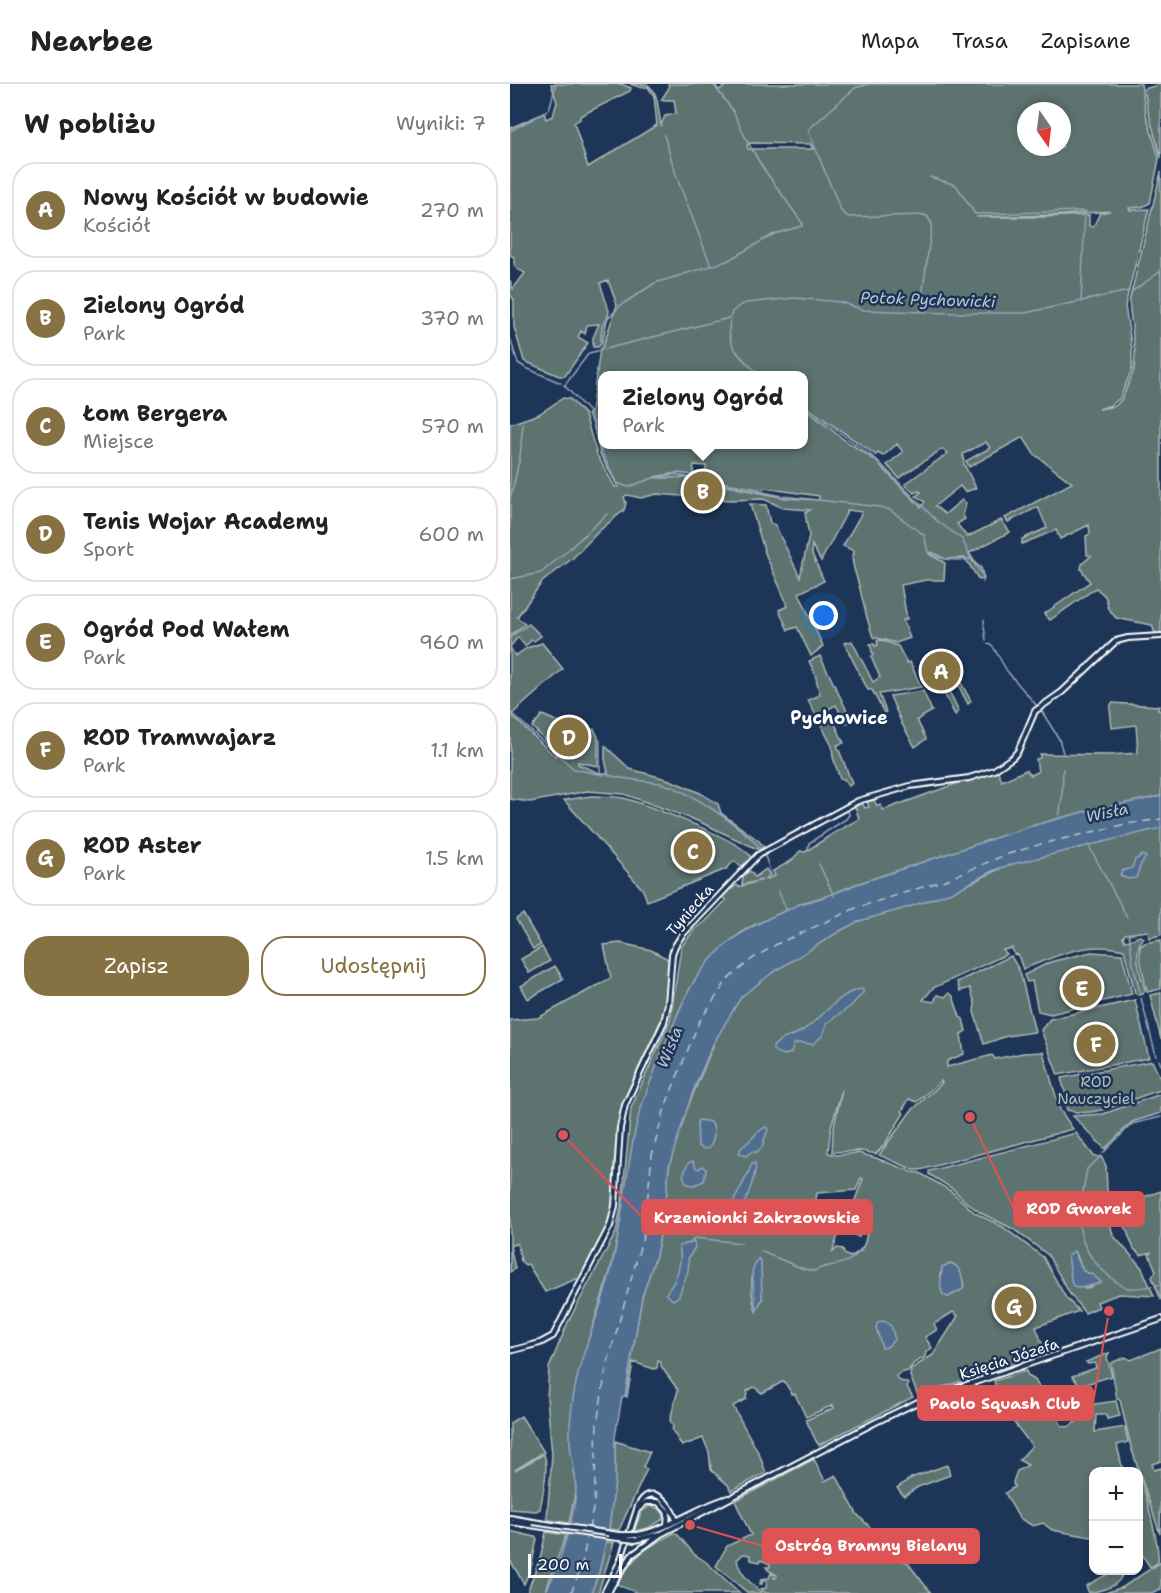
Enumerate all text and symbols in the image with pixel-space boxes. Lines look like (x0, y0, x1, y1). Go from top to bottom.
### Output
text: Nearbee (30, 22, 153, 60)
text: Mapa (861, 27, 919, 55)
text: Trasa (952, 27, 1008, 55)
text: Zapisane (1041, 27, 1131, 55)
north arrow (1017, 102, 1071, 156)
text: W pobliżu (24, 106, 156, 141)
text: Wyniki: 7 (396, 110, 486, 136)
text: Nowy Kościół w budowie (83, 183, 369, 212)
text: A (38, 197, 53, 223)
text: 270 m (420, 197, 484, 223)
text: Kościół (83, 212, 151, 238)
water label: Potok Pychowicki (860, 287, 996, 312)
text: Zielony Ogród (83, 291, 245, 320)
text: B (39, 305, 52, 331)
text: 370 m (420, 305, 484, 331)
text: Park (83, 320, 126, 346)
popup (598, 371, 808, 449)
text: Zielony Ogród (622, 383, 784, 412)
text: Łom Bergera (83, 399, 227, 428)
text: Park (622, 412, 665, 438)
text: C (39, 413, 52, 439)
text: 570 m (421, 413, 484, 439)
text: Miejsce (83, 428, 154, 454)
pin: B (684, 468, 722, 514)
text: Tenis Wojar Academy (83, 507, 329, 536)
text: D (38, 521, 53, 547)
text: 600 m (419, 521, 484, 547)
text: Sport (83, 536, 134, 562)
your location (809, 601, 838, 630)
text: Ogród Pod Wałem (83, 615, 290, 644)
text: E (39, 629, 52, 655)
text: 960 m (419, 629, 484, 655)
text: Park (83, 644, 126, 670)
pin: A (922, 648, 960, 694)
district label: Pychowice (790, 706, 888, 730)
pin: D (550, 714, 588, 760)
text: ROD Tramwajarz (83, 723, 276, 752)
text: F (40, 737, 51, 763)
text: 1.1 km (430, 737, 484, 763)
text: Park (83, 752, 126, 778)
water label: Wisła (1084, 798, 1130, 827)
pin: C (674, 828, 712, 873)
text: ROD Aster (83, 831, 202, 860)
text: G (37, 845, 54, 871)
text: 1.5 km (425, 845, 484, 871)
text: Park (83, 860, 126, 886)
street label: Tyniecka (662, 879, 718, 940)
button: Zapisz (24, 936, 249, 996)
button: Udostępnij (261, 936, 486, 996)
pin: E (1062, 966, 1102, 1010)
pin: F (1076, 1022, 1116, 1066)
water label: Wisła (652, 1023, 687, 1071)
park label: ROD Nauczyciel (1057, 1072, 1135, 1109)
callout: ROD Gwarek (1014, 1192, 1144, 1226)
text: ROD Gwarek (1026, 1198, 1132, 1219)
callout: Krzemionki Zakrzowskie (642, 1200, 872, 1234)
text: Krzemionki Zakrzowskie (654, 1207, 861, 1228)
pin: G (994, 1284, 1034, 1328)
street label: Księcia Józefa (957, 1333, 1062, 1384)
callout: Paolo Squash Club (918, 1386, 1093, 1420)
text: Paolo Squash Club (929, 1393, 1081, 1414)
map controls (1089, 1467, 1143, 1575)
button: + (1089, 1467, 1143, 1521)
button: − (1089, 1521, 1143, 1575)
callout: Ostróg Bramny Bielany (763, 1529, 979, 1563)
text: Ostróg Bramny Bielany (775, 1535, 967, 1556)
scale bar (528, 1551, 622, 1578)
text: 200 m (537, 1554, 589, 1575)

